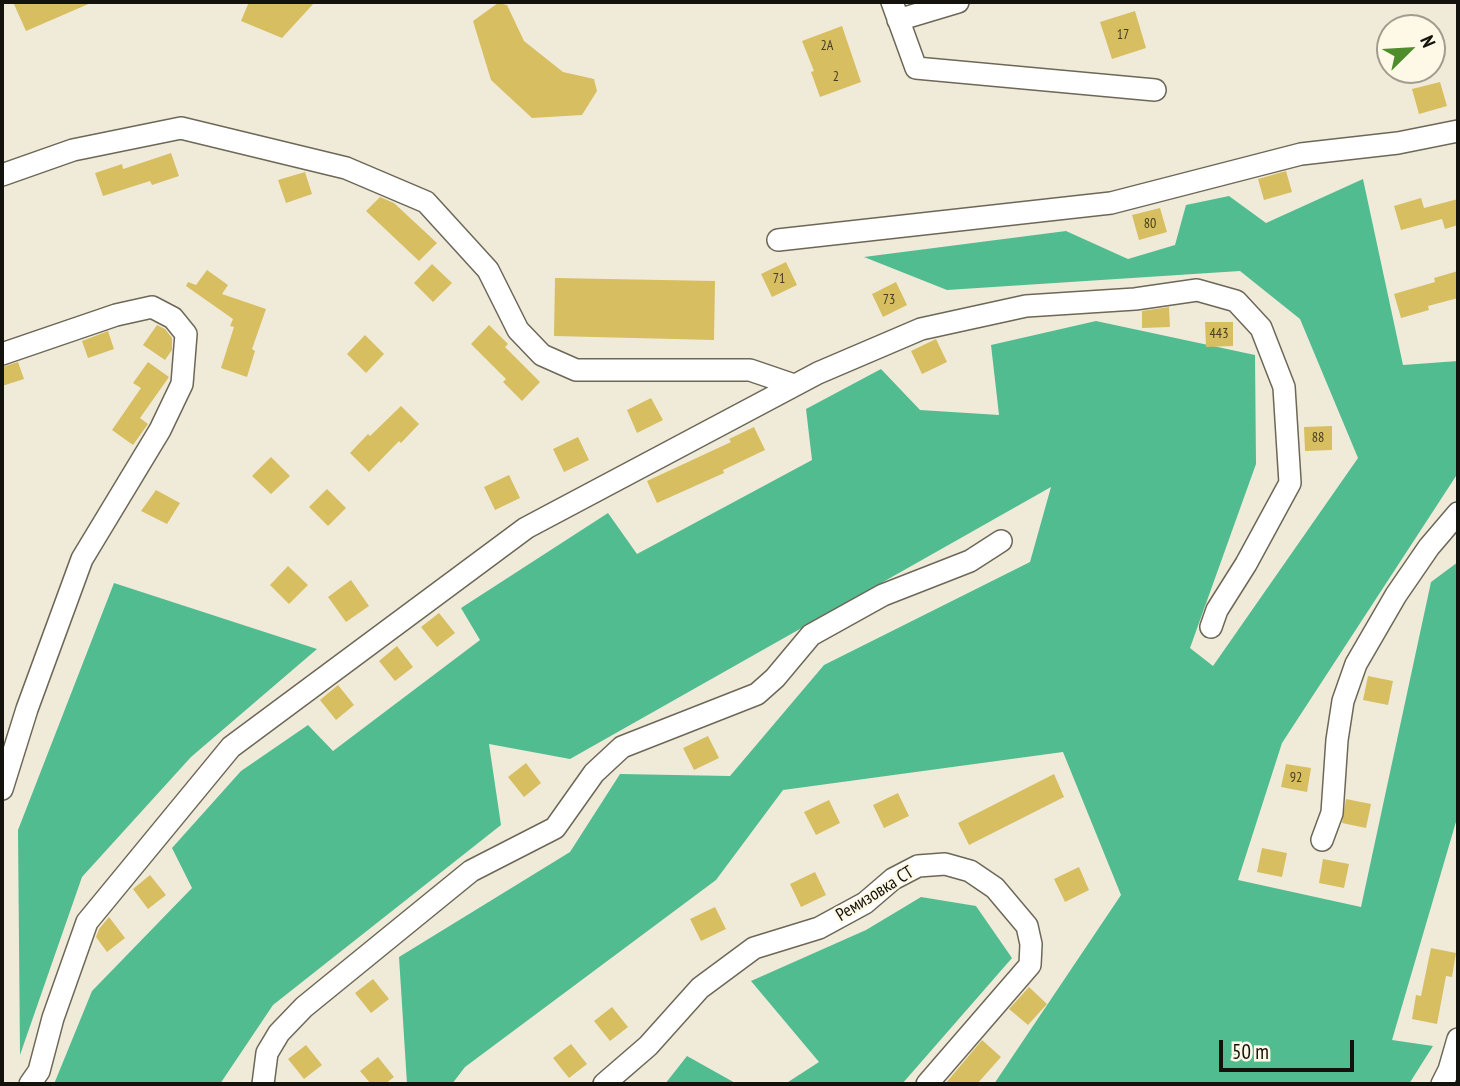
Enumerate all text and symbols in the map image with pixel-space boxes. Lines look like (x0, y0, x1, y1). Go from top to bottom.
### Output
north arrow (1376, 14, 1446, 84)
house number: 17 (1117, 27, 1129, 43)
text: N (1415, 32, 1441, 51)
house number: 2А (821, 38, 833, 54)
house number: 2 (833, 69, 839, 85)
house number: 80 (1144, 216, 1156, 232)
house number: 71 (773, 271, 785, 287)
house number: 73 (883, 292, 895, 308)
house number: 443 (1210, 326, 1228, 342)
house number: 88 (1312, 430, 1324, 446)
house number: 92 (1290, 770, 1302, 786)
street label: Ремизовка СТ (832, 862, 918, 926)
scale bar (1222, 1026, 1357, 1070)
text: 50 m (1232, 1038, 1269, 1065)

